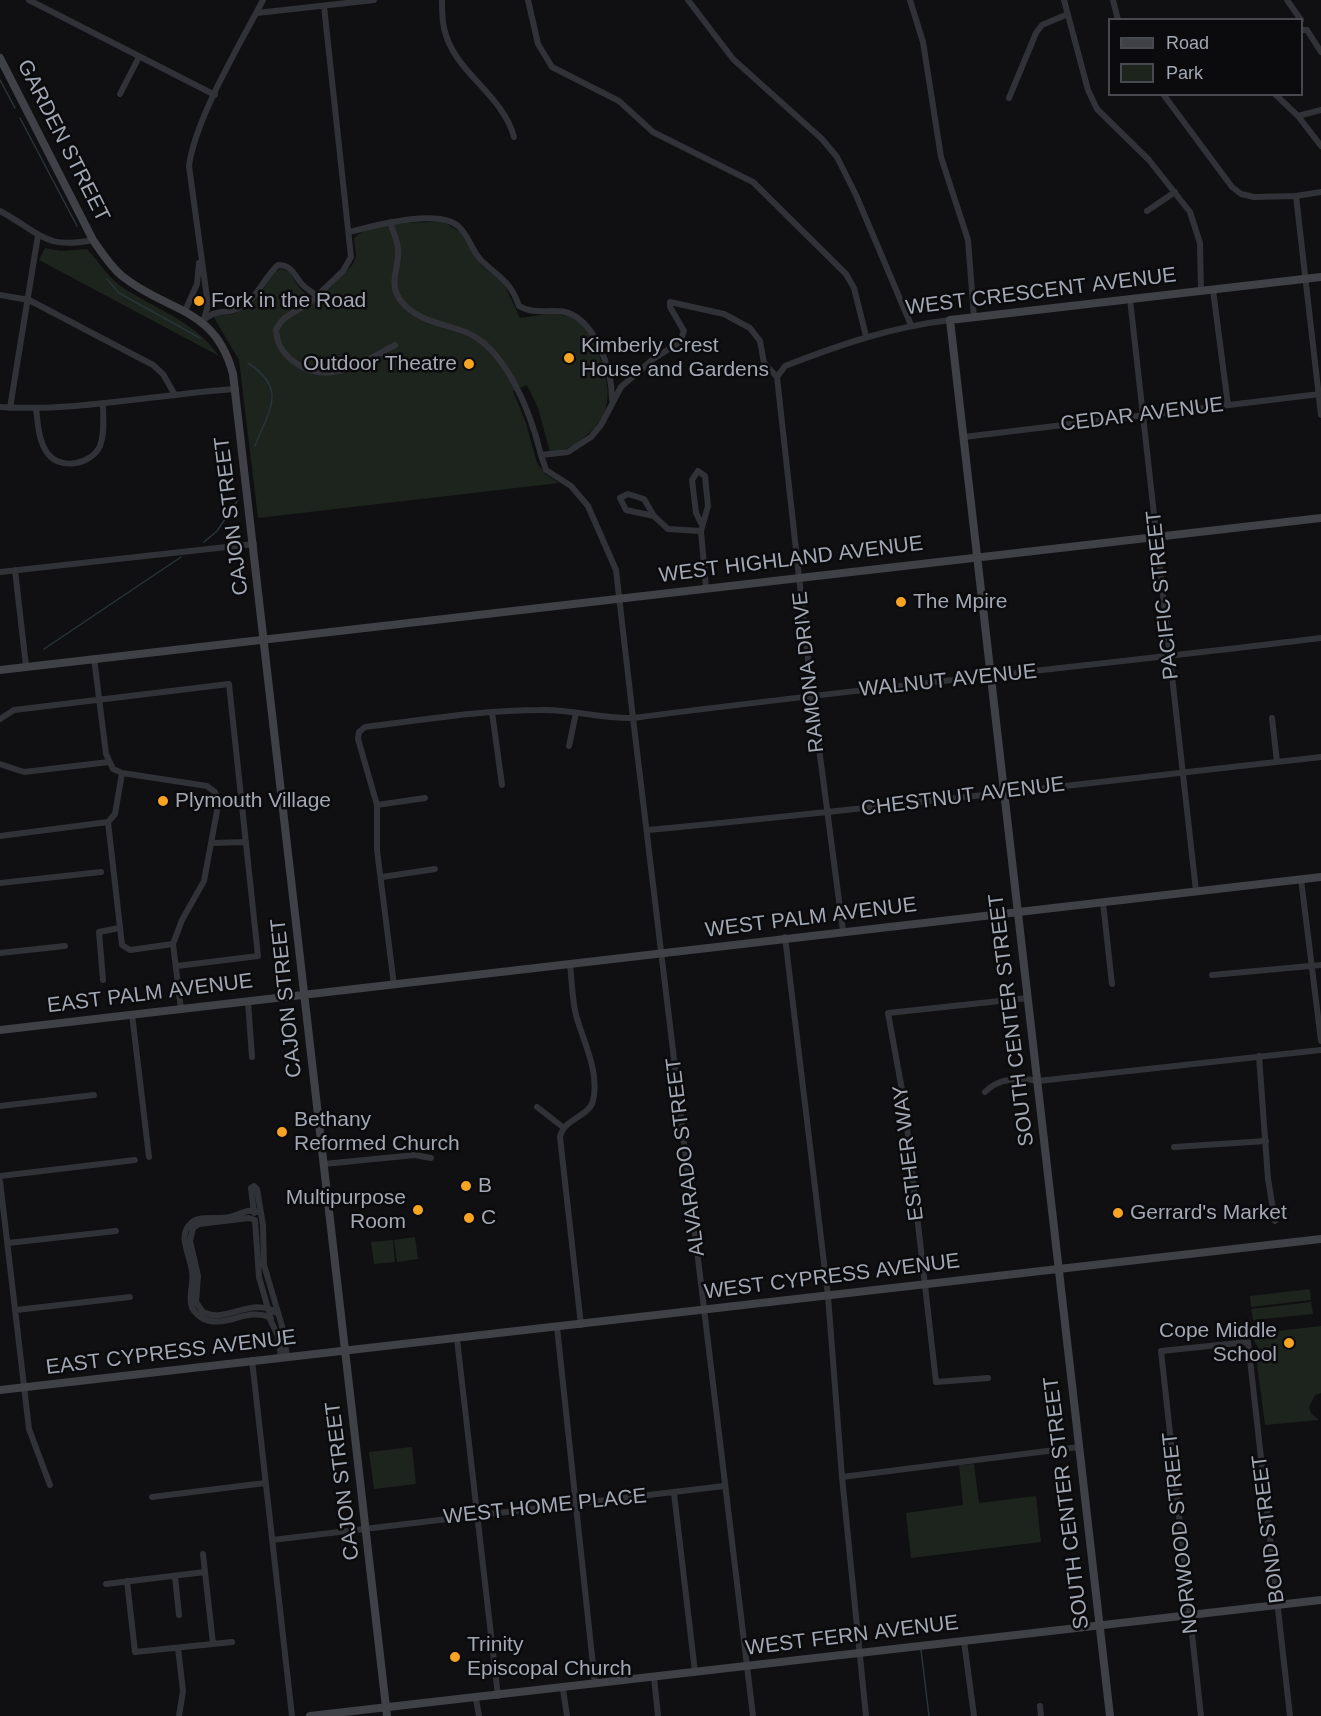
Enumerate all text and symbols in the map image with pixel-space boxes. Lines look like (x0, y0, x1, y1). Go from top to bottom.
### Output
legend (1108, 18, 1303, 96)
text: Road (1166, 33, 1209, 53)
street label: GARDEN STREET (11, 56, 115, 226)
text: Park (1166, 63, 1203, 83)
street label: WEST CRESCENT AVENUE (904, 263, 1178, 321)
place label: Fork in the Road (211, 288, 366, 314)
marker: Fork in the Road (192, 294, 206, 308)
place label: Kimberly Crest House and Gardens (581, 333, 769, 383)
place label: Outdoor Theatre (303, 351, 457, 377)
marker: Kimberly Crest House and Gardens (562, 351, 576, 365)
marker: Outdoor Theatre (462, 357, 476, 371)
street label: CEDAR AVENUE (1059, 392, 1225, 438)
street label: CAJON STREET (210, 435, 254, 597)
street label: PACIFIC STREET (1142, 509, 1184, 681)
street label: WEST HIGHLAND AVENUE (658, 531, 924, 589)
place label: The Mpire (913, 589, 1008, 615)
street label: RAMONA DRIVE (788, 590, 830, 754)
marker: The Mpire (894, 595, 908, 609)
street label: WALNUT AVENUE (858, 659, 1038, 703)
street label: CHESTNUT AVENUE (860, 772, 1066, 822)
place label: Plymouth Village (175, 788, 331, 814)
marker: Plymouth Village (156, 794, 170, 808)
street label: SOUTH CENTER STREET (984, 892, 1040, 1148)
street label: WEST PALM AVENUE (704, 893, 918, 943)
street label: CAJON STREET (266, 917, 308, 1079)
street label: EAST PALM AVENUE (46, 969, 254, 1019)
street label: ALVARADO STREET (661, 1056, 711, 1258)
street label: ESTHER WAY (888, 1084, 930, 1222)
place label: Bethany Reformed Church (294, 1107, 460, 1157)
marker: Bethany Reformed Church (275, 1125, 289, 1139)
place label: B (478, 1173, 492, 1199)
marker: B (459, 1179, 473, 1193)
place label: Multipurpose Room (286, 1185, 406, 1235)
place label: Gerrard's Market (1130, 1200, 1287, 1226)
marker: Multipurpose Room (411, 1203, 425, 1217)
place label: C (481, 1205, 496, 1231)
marker: Gerrard's Market (1111, 1206, 1125, 1220)
marker: C (462, 1211, 476, 1225)
street label: WEST CYPRESS AVENUE (703, 1249, 961, 1305)
place label: Cope Middle School (1159, 1318, 1277, 1368)
street label: EAST CYPRESS AVENUE (45, 1325, 297, 1381)
marker: Cope Middle School (1282, 1336, 1296, 1350)
street label: SOUTH CENTER STREET (1039, 1375, 1095, 1631)
street label: CAJON STREET (321, 1400, 365, 1562)
street label: NORWOOD STREET (1158, 1431, 1204, 1635)
street label: BOND STREET (1247, 1453, 1291, 1605)
street label: WEST HOME PLACE (442, 1484, 648, 1530)
street label: WEST FERN AVENUE (744, 1610, 960, 1662)
place label: Trinity Episcopal Church (467, 1632, 632, 1682)
marker: Trinity Episcopal Church (448, 1650, 462, 1664)

